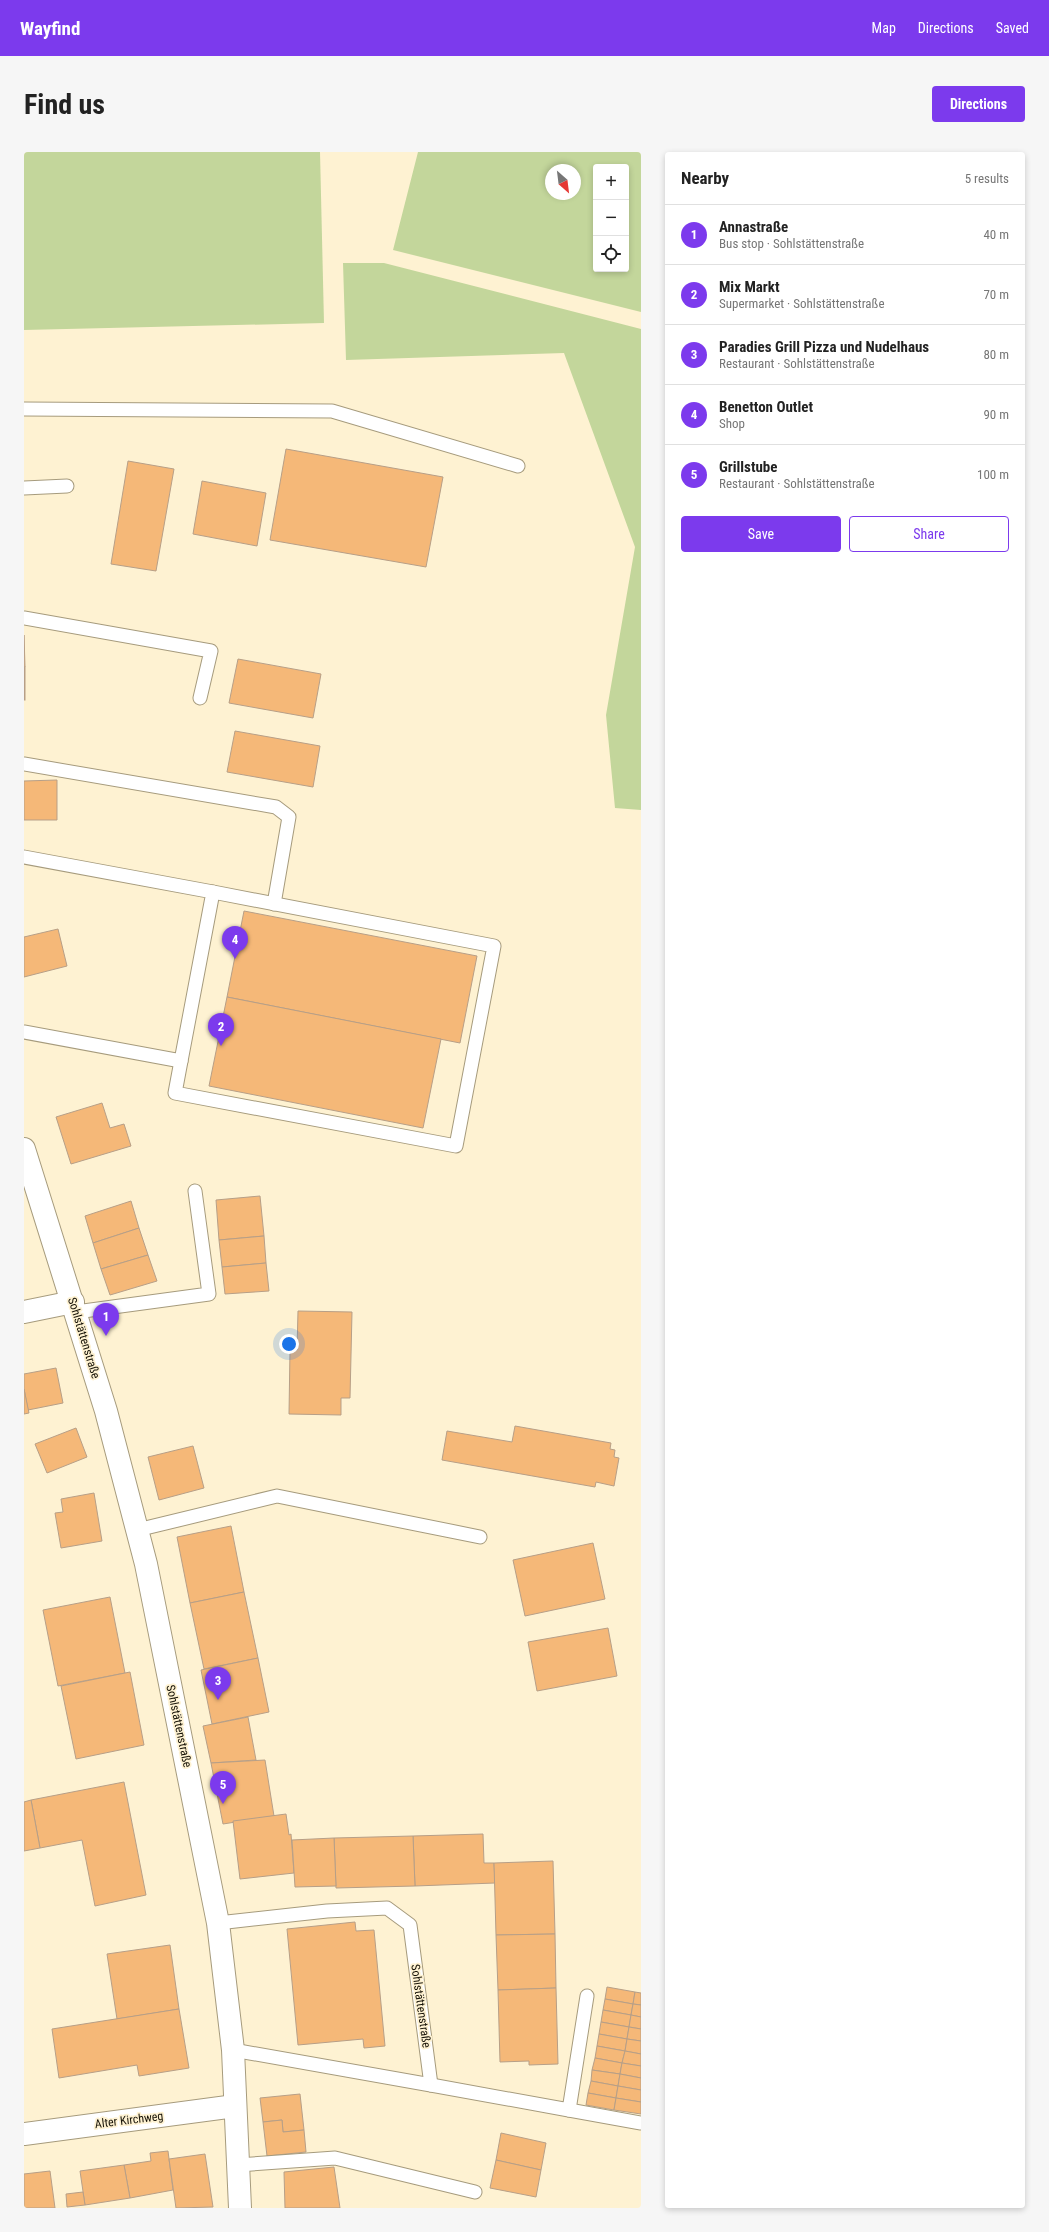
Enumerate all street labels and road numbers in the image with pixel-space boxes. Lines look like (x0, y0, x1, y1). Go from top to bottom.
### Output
street label: Sohlstättenstraße (65, 1296, 103, 1381)
street label: Sohlstättenstraße (163, 1683, 195, 1769)
street label: Sohlstättenstraße (408, 1963, 434, 2049)
street label: Alter Kirchweg (94, 2109, 164, 2131)

